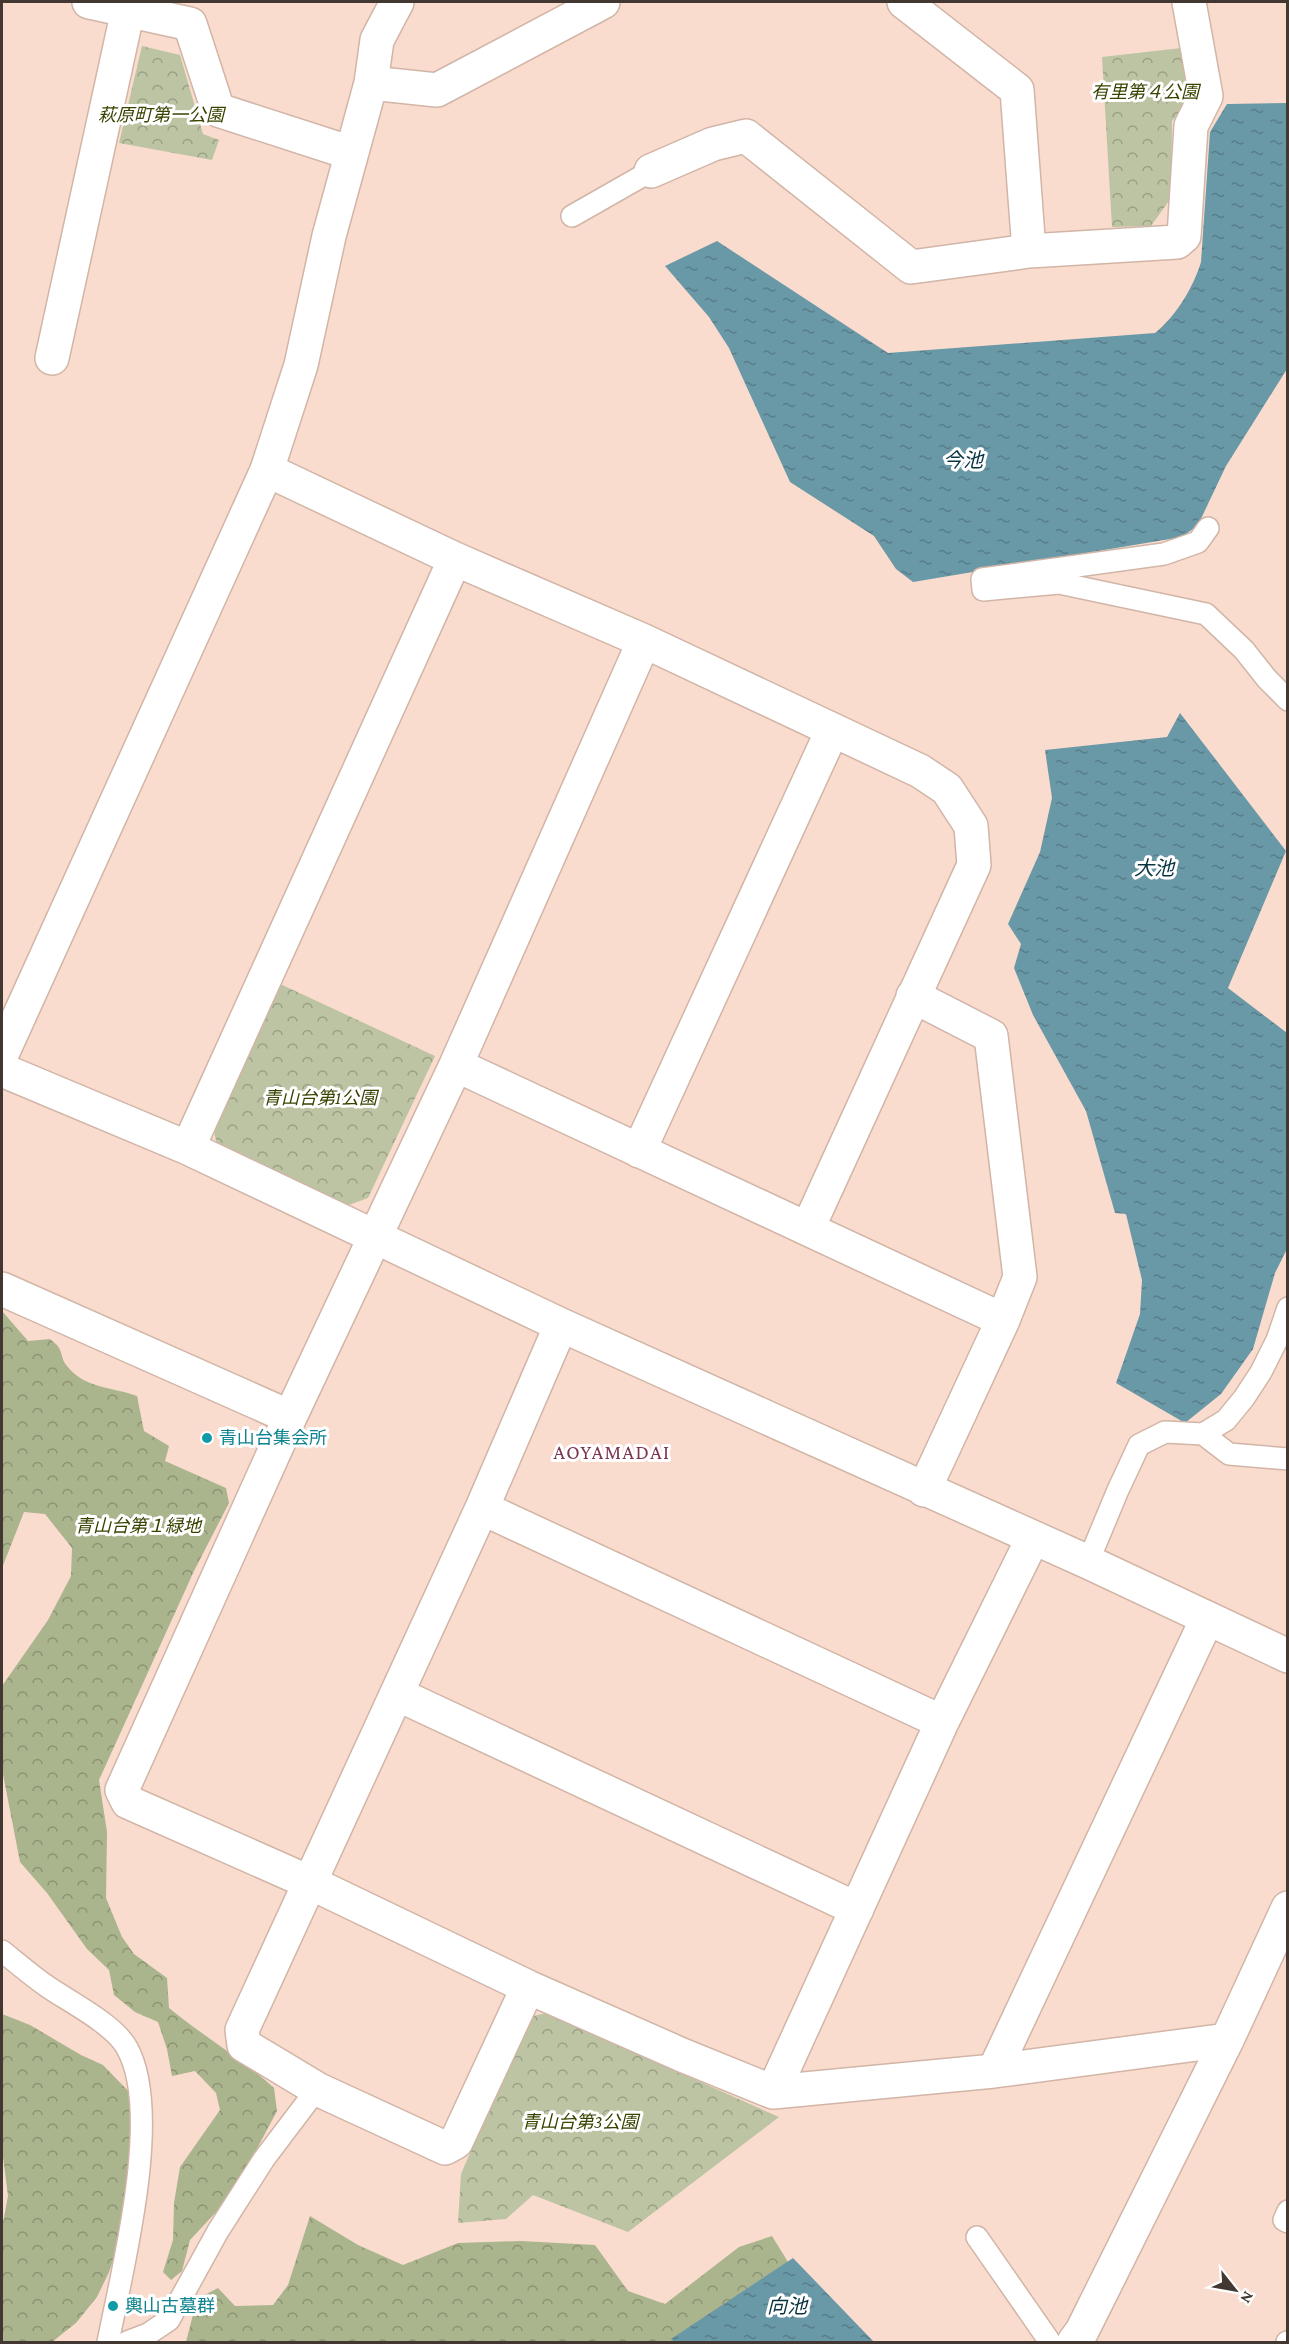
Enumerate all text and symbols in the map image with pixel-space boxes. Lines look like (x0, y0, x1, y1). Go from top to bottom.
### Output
park label: 有里第４公園 (1091, 82, 1202, 102)
park label: 萩原町第一公園 (98, 105, 227, 125)
water label: 今池 (943, 449, 985, 471)
water label: 大池 (1134, 857, 1176, 879)
park label: 青山台第1公園 (263, 1088, 380, 1108)
place label: 青山台集会所 (219, 1428, 327, 1448)
marker: 青山台集会所 (200, 1431, 214, 1445)
district label: AOYAMADAI (553, 1441, 671, 1463)
park label: 青山台第１緑地 (75, 1516, 203, 1536)
park label: 青山台第3公園 (522, 2112, 641, 2132)
north arrow (1205, 2260, 1265, 2320)
text: N (1237, 2288, 1258, 2307)
water label: 向池 (767, 2295, 809, 2317)
place label: 輿山古墓群 (125, 2296, 215, 2316)
marker: 輿山古墓群 (106, 2299, 120, 2313)

